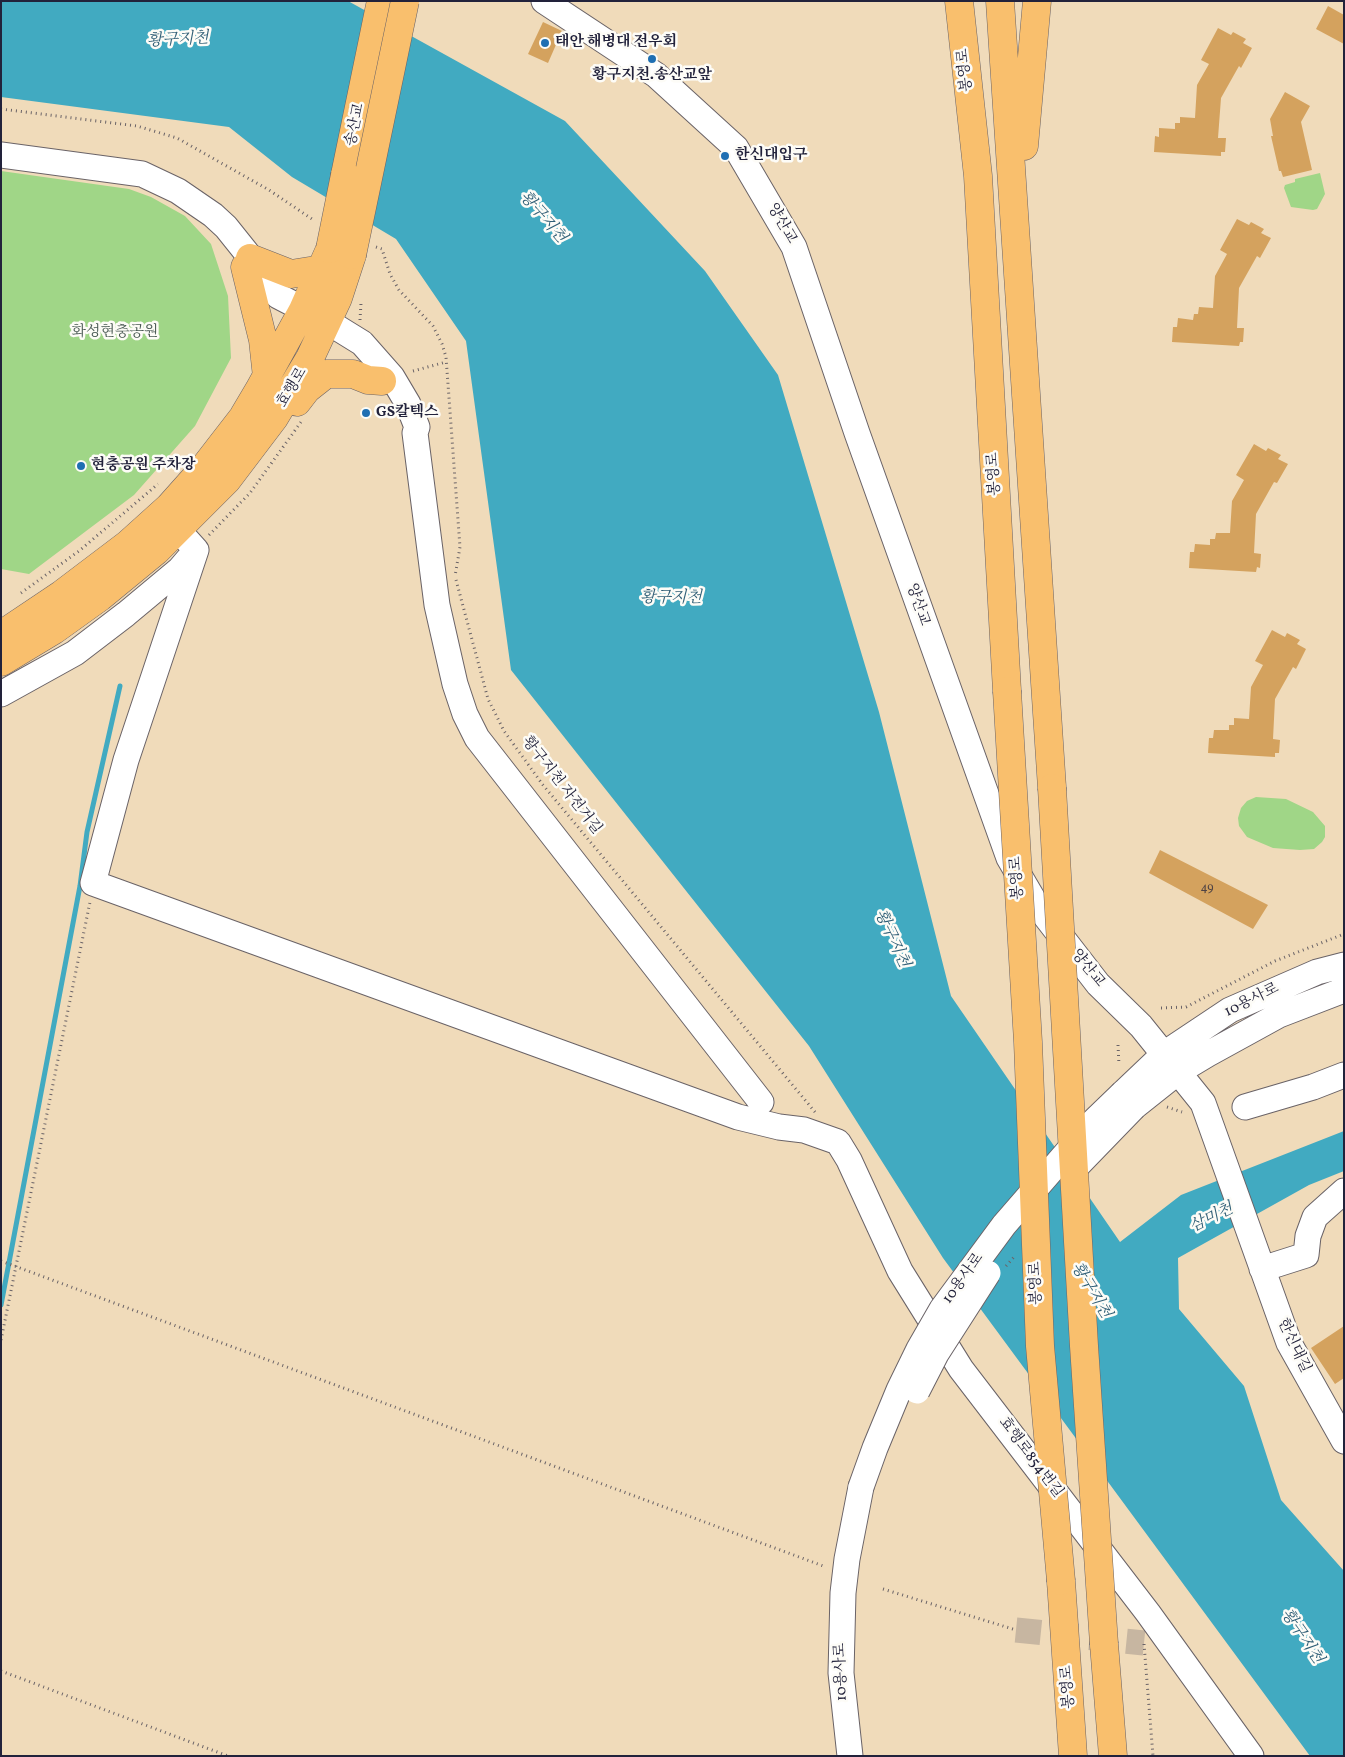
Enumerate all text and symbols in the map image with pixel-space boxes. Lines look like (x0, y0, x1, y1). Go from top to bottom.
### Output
water label: 황구지천 (147, 30, 209, 52)
place label: 태안 해병대 전우회 (555, 34, 677, 52)
marker: 태안 해병대 전우회 (539, 37, 551, 49)
street label: 봉영로 (955, 47, 977, 93)
marker: 황구지천.송산교앞 (646, 53, 658, 65)
place label: 황구지천.송산교앞 (592, 67, 712, 85)
street label: 송산교 (343, 102, 369, 148)
place label: 한신대입구 (735, 147, 807, 165)
marker: 한신대입구 (719, 150, 731, 162)
water label: 황구지천 (514, 188, 570, 248)
street label: 양산교 (762, 201, 800, 247)
park label: 화성현충공원 (72, 324, 158, 342)
street label: 효행로 (274, 365, 312, 411)
place label: GS칼텍스 (376, 404, 439, 422)
marker: GS칼텍스 (360, 407, 372, 419)
street label: 봉영로 (985, 452, 1005, 496)
place label: 현충공원 주차장 (91, 457, 195, 475)
marker: 현충공원 주차장 (75, 460, 87, 472)
street label: 양산교 (901, 582, 933, 628)
water label: 황구지천 (640, 589, 702, 609)
street label: 황구지천 자전거길 (517, 734, 605, 838)
street label: 봉영로 (1008, 856, 1028, 900)
house number: 49 (1200, 882, 1214, 896)
water label: 황구지천 (869, 907, 913, 971)
street label: 양산교 (1066, 946, 1108, 992)
street label: 10용사로 (1222, 980, 1282, 1022)
water label: 삼미천 (1187, 1200, 1237, 1238)
street label: 10용사로 (940, 1250, 988, 1308)
water label: 황구지천 (1066, 1260, 1114, 1322)
street label: 봉영로 (1027, 1261, 1047, 1305)
street label: 한신대길 (1273, 1316, 1313, 1376)
street label: 효행로854번길 (994, 1414, 1066, 1502)
water label: 황구지천 (1276, 1606, 1326, 1668)
street label: 10용사로 (832, 1643, 852, 1701)
street label: 봉영로 (1059, 1665, 1079, 1709)

